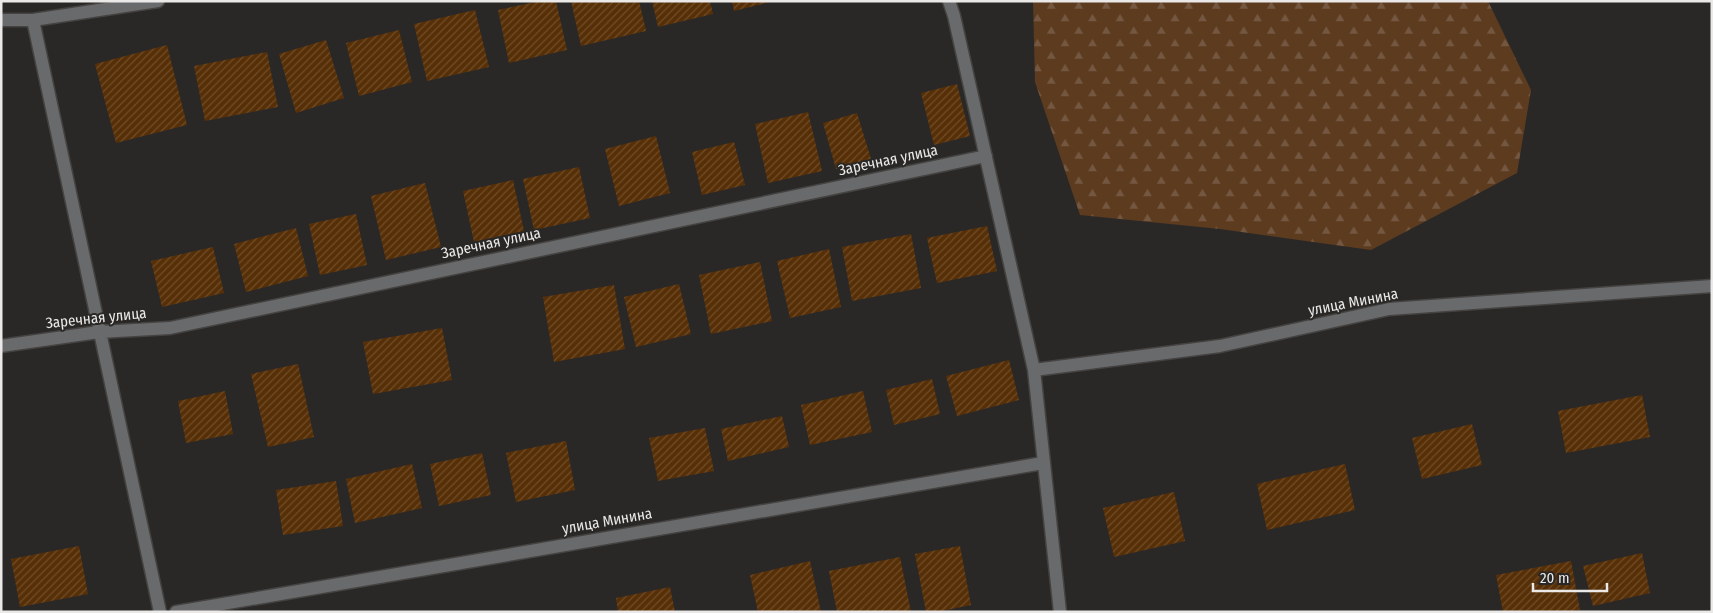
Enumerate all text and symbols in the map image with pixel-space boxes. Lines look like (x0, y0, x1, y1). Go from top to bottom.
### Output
street label: Заречная улица (837, 141, 939, 179)
street label: Заречная улица (440, 224, 542, 262)
street label: улица Минина (1307, 284, 1399, 320)
street label: Заречная улица (45, 304, 147, 332)
street label: улица Минина (561, 504, 653, 538)
scale bar (1533, 560, 1607, 592)
text: 20 m (1540, 569, 1570, 587)

